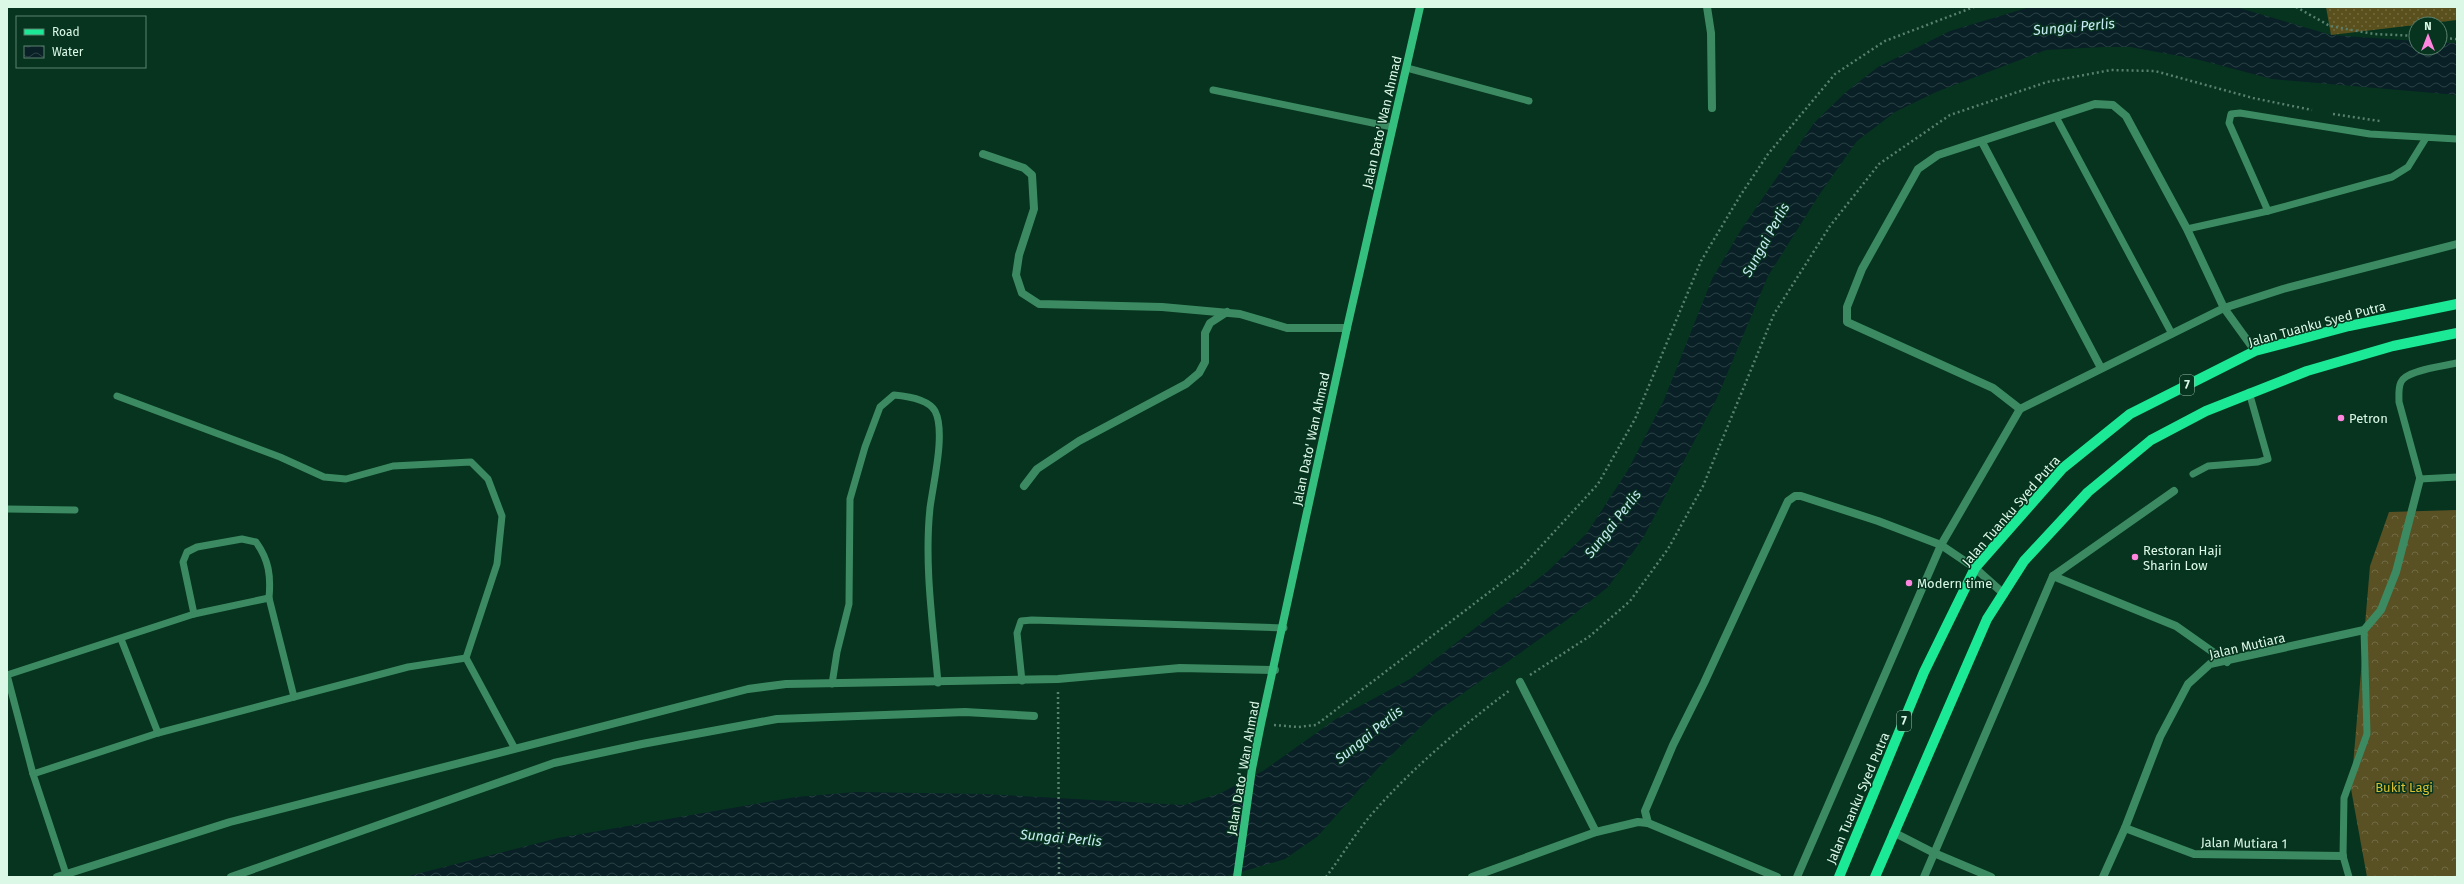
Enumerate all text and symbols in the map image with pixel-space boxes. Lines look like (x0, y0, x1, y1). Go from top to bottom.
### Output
water label: Sungai Perlis (2031, 15, 2116, 39)
legend (16, 16, 146, 68)
north arrow (2408, 16, 2448, 56)
text: N (2424, 20, 2432, 33)
text: Road (52, 25, 80, 39)
text: Water (52, 45, 84, 59)
street label: Jalan Dato' Wan Ahmad (1359, 54, 1405, 190)
water label: Sungai Perlis (1738, 200, 1794, 281)
street label: Jalan Tuanku Syed Putra (2247, 298, 2387, 350)
street label: Jalan Dato' Wan Ahmad (1290, 371, 1332, 507)
road number: 7 (2180, 375, 2194, 395)
place label: Petron (2349, 411, 2388, 426)
marker: Petron (2336, 413, 2346, 423)
street label: Jalan Tuanku Syed Putra (1959, 453, 2063, 569)
water label: Sungai Perlis (1580, 486, 1645, 562)
place label: Restoran Haji Sharin Low (2143, 543, 2222, 573)
marker: Restoran Haji Sharin Low (2130, 552, 2140, 562)
place label: Modern time (1917, 576, 1992, 591)
marker: Modern time (1904, 578, 1914, 588)
street label: Jalan Mutiara (2208, 630, 2286, 662)
street label: Jalan Dato' Wan Ahmad (1224, 700, 1262, 836)
water label: Sungai Perlis (1331, 702, 1407, 768)
road number: 7 (1897, 711, 1911, 731)
street label: Jalan Tuanku Syed Putra (1823, 730, 1893, 866)
park label: Bukit Lagi (2375, 780, 2433, 795)
water label: Sungai Perlis (1018, 826, 1103, 850)
street label: Jalan Mutiara 1 (2201, 835, 2287, 851)

